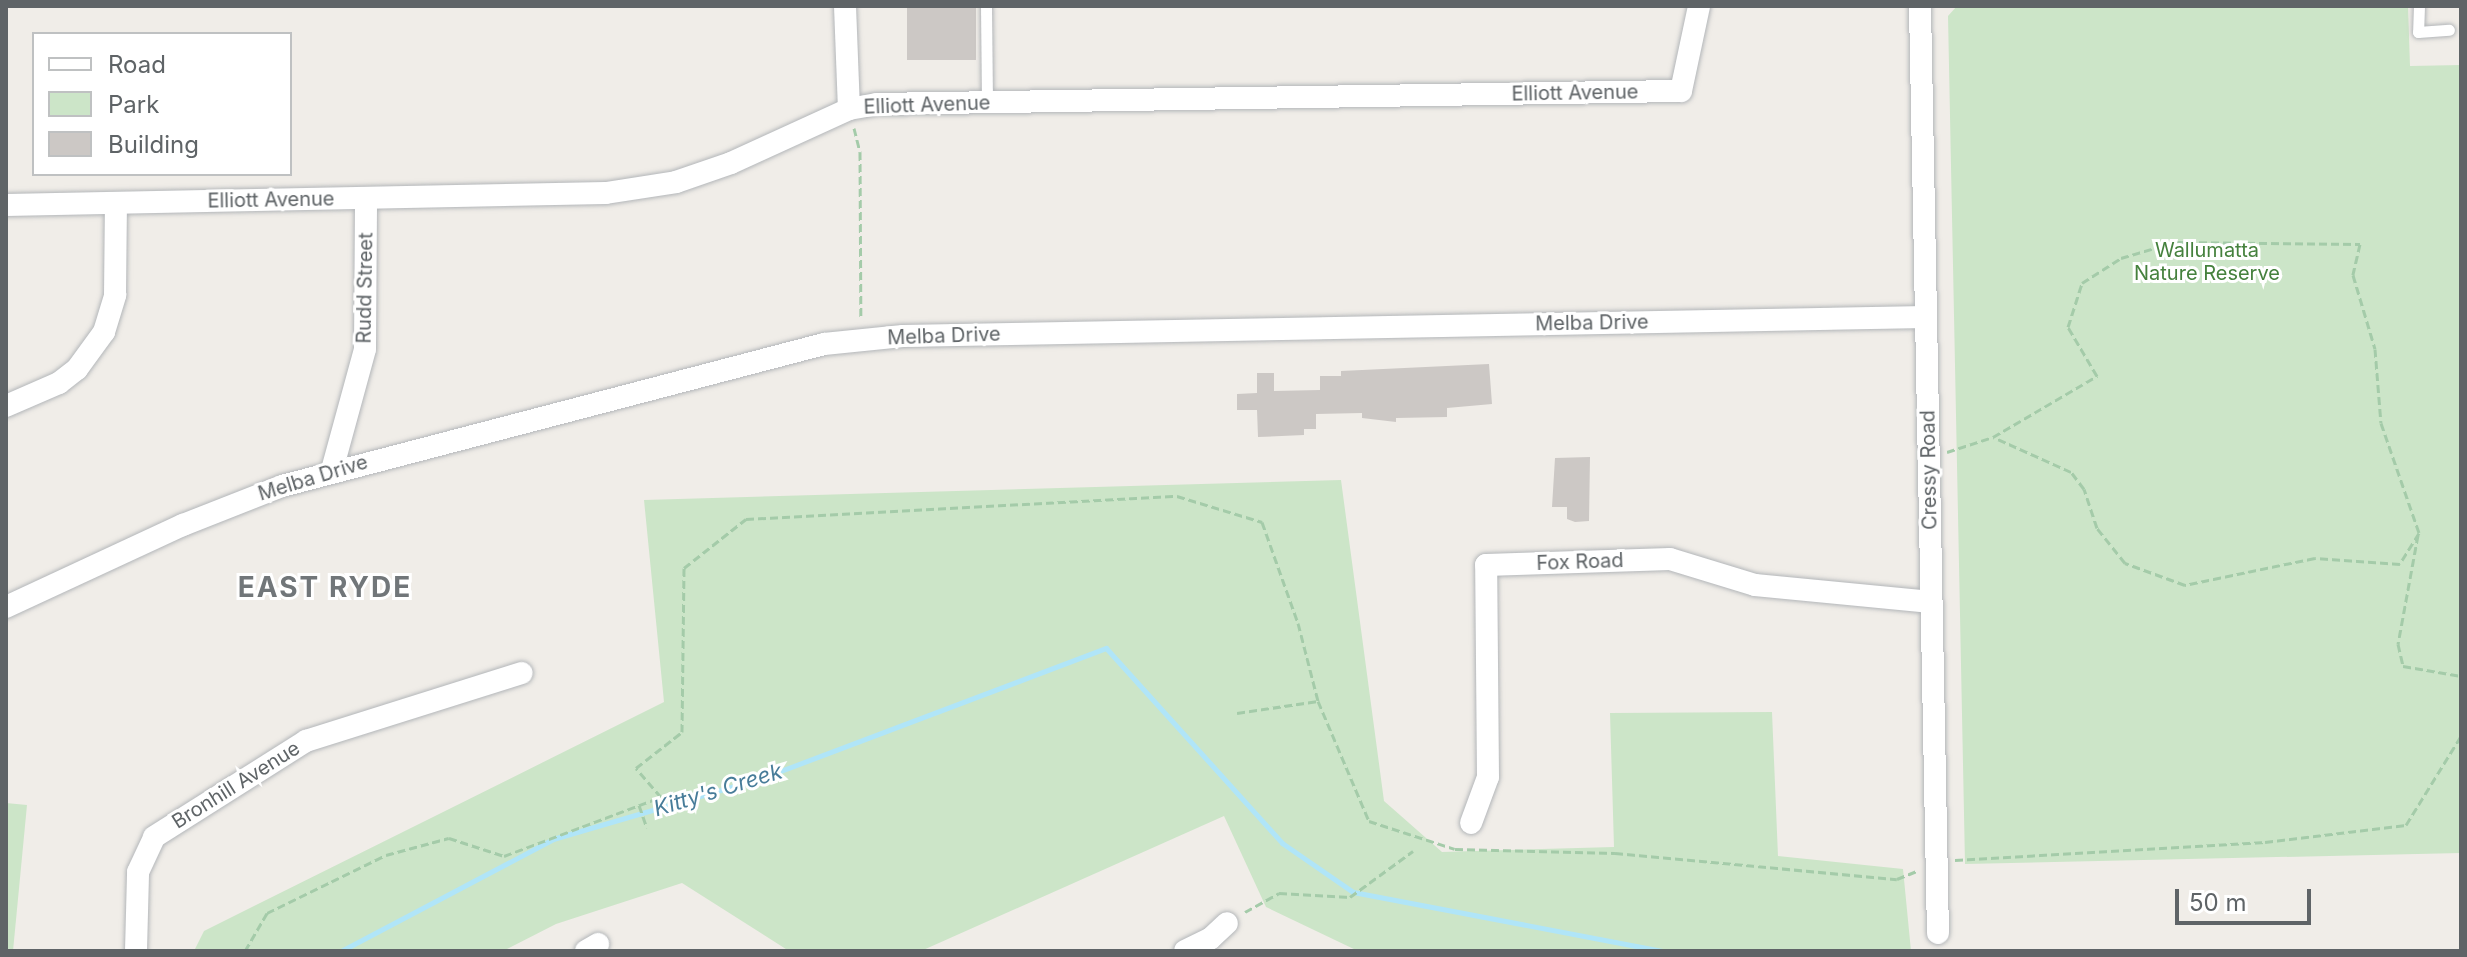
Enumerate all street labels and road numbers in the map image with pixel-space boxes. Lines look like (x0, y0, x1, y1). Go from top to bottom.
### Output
street label: Elliott Avenue (1511, 80, 1639, 106)
street label: Elliott Avenue (863, 91, 991, 119)
street label: Elliott Avenue (207, 187, 335, 213)
street label: Rudd Street (352, 232, 378, 344)
street label: Melba Drive (1535, 310, 1649, 336)
street label: Melba Drive (887, 322, 1001, 350)
street label: Cressy Road (1916, 410, 1942, 530)
street label: Melba Drive (255, 450, 371, 506)
street label: Fox Road (1536, 548, 1624, 576)
street label: Bronhill Avenue (168, 736, 304, 834)

